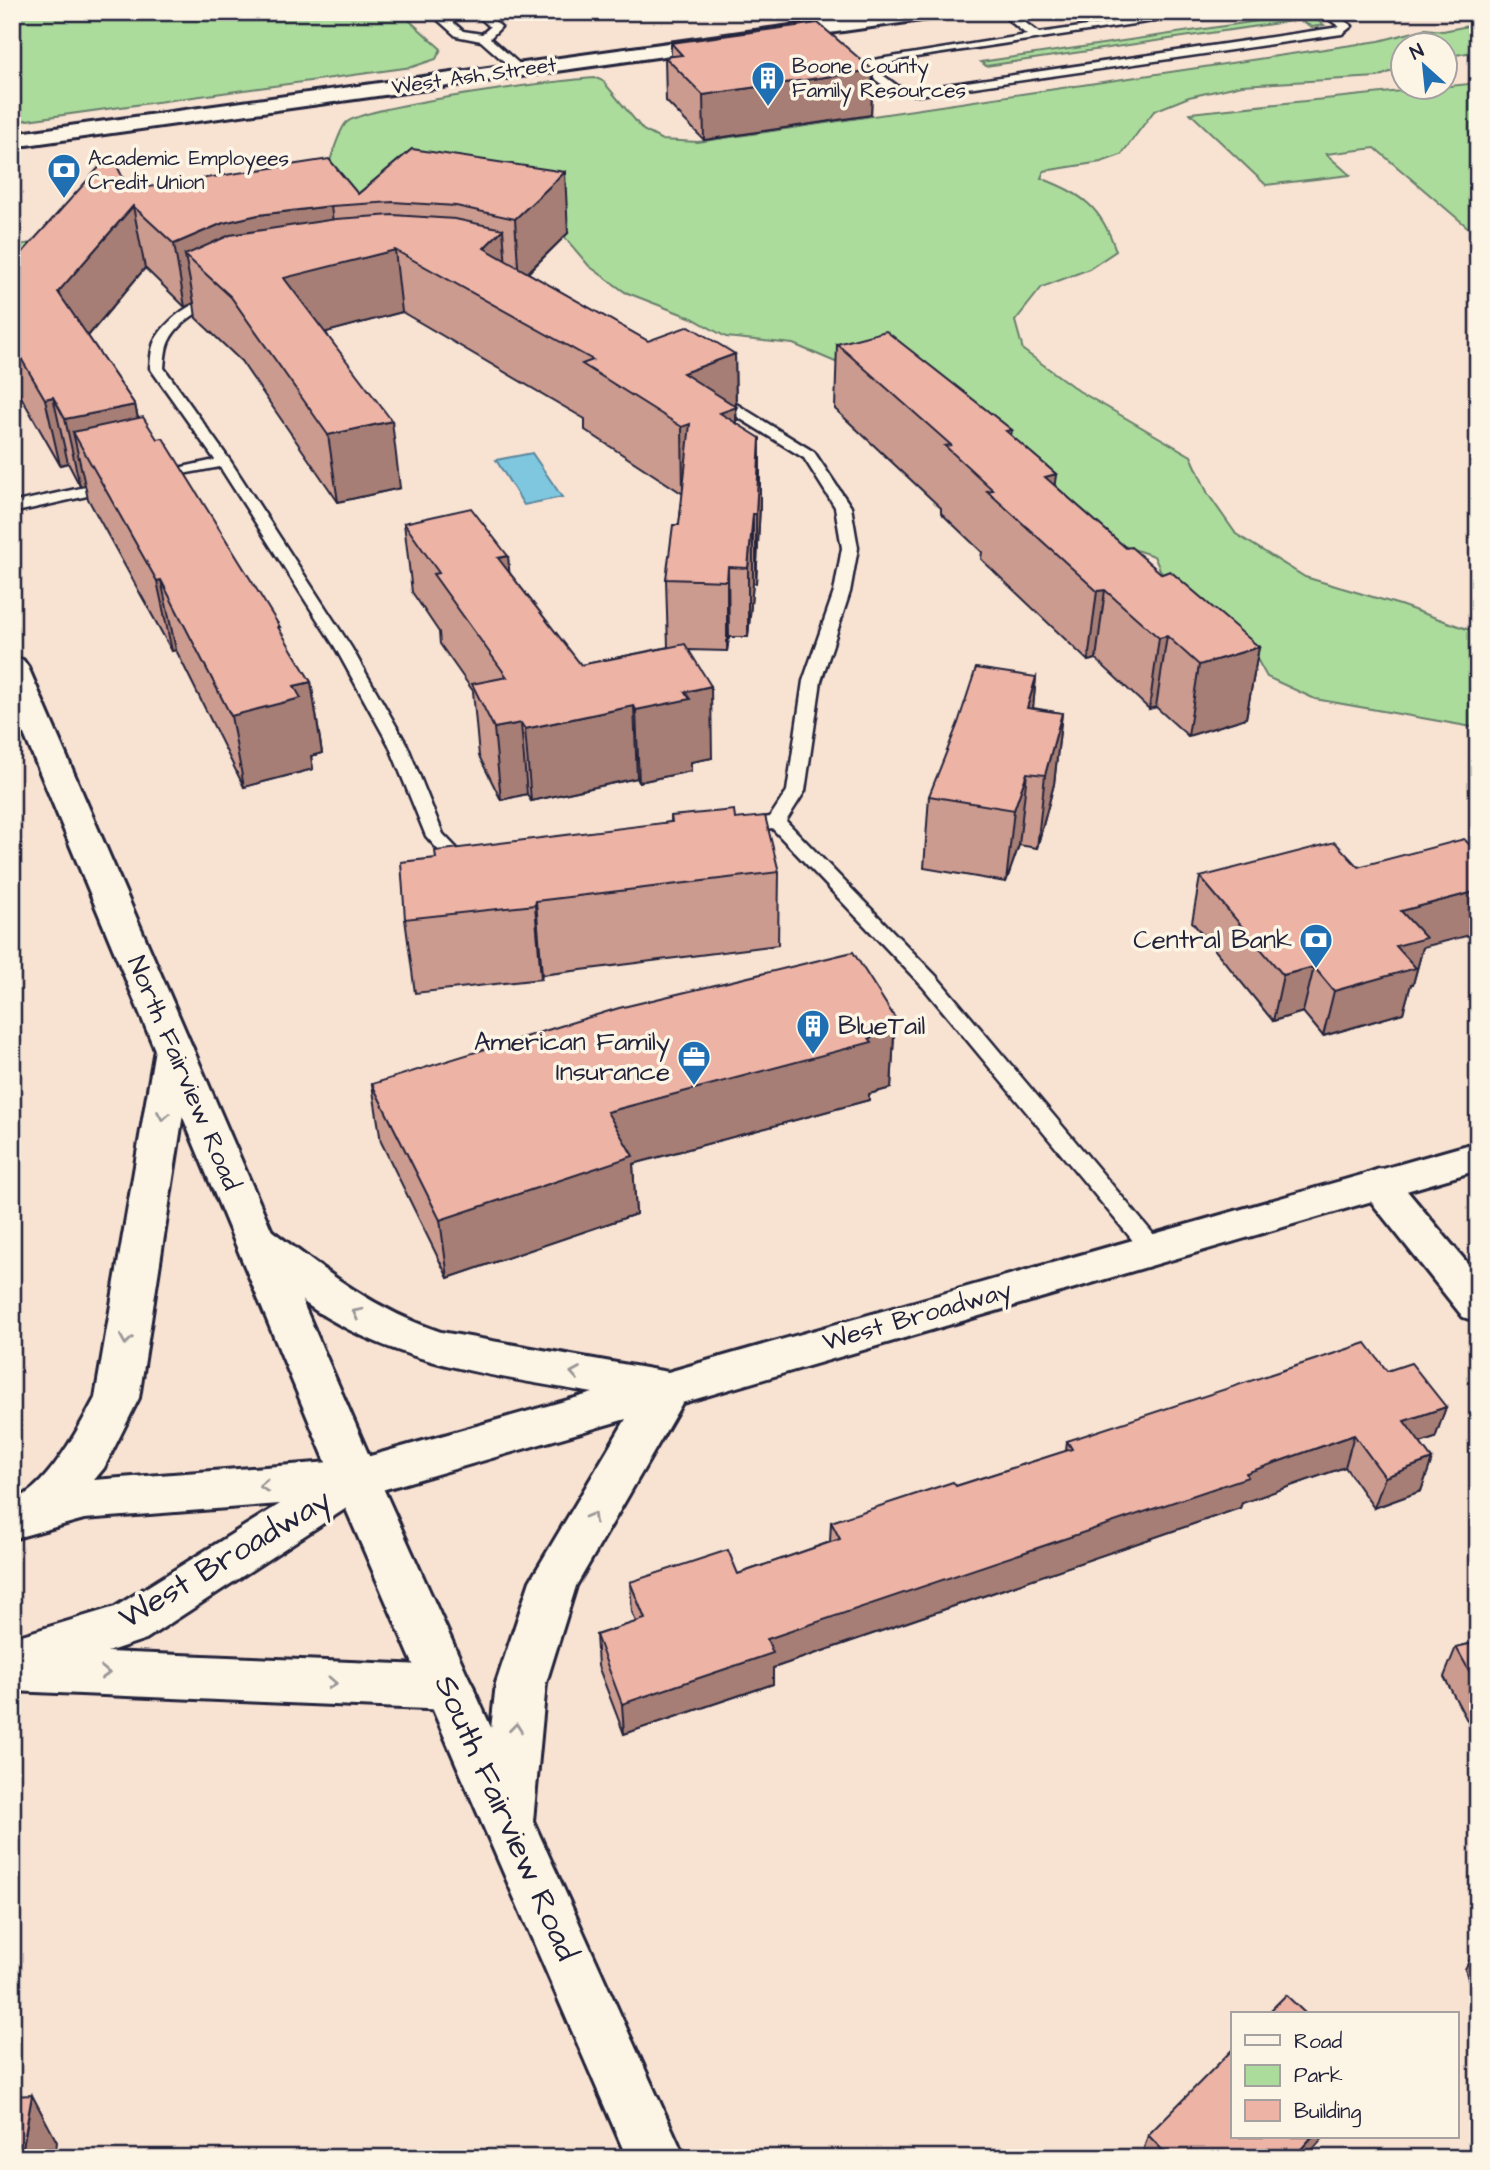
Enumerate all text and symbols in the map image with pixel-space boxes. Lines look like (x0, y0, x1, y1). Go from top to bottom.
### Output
north arrow (1388, 32, 1458, 102)
text: N (1406, 37, 1428, 67)
street label: West Ash Street (390, 50, 559, 102)
place label: Boone County Family Resources (792, 52, 966, 107)
building icon: Boone County Family Resources (749, 59, 787, 108)
place label: Academic Employees Credit Union (88, 144, 289, 197)
bank icon: Academic Employees Credit Union (45, 151, 83, 200)
bank icon: Central Bank (1297, 921, 1335, 970)
place label: Central Bank (1133, 922, 1292, 958)
street label: North Fairview Road (118, 950, 250, 1196)
building icon: BlueTail (794, 1007, 832, 1056)
place label: BlueTail (838, 1008, 925, 1044)
place label: American Family Insurance (474, 1024, 670, 1090)
office icon: American Family Insurance (675, 1038, 713, 1087)
one-way arrow (156, 1110, 171, 1122)
street label: West Broadway (818, 1272, 1016, 1362)
one-way arrow (352, 1308, 364, 1322)
one-way arrow (119, 1334, 134, 1346)
one-way arrow (569, 1366, 581, 1381)
street label: West Broadway (111, 1478, 339, 1640)
one-way arrow (258, 1478, 269, 1493)
one-way arrow (583, 1511, 596, 1524)
one-way arrow (100, 1666, 111, 1681)
street label: South Fairview Road (423, 1668, 589, 1968)
one-way arrow (327, 1675, 338, 1690)
one-way arrow (509, 1723, 524, 1734)
legend (1231, 2012, 1458, 2138)
text: Road (1294, 2027, 1342, 2056)
text: Park (1294, 2061, 1343, 2090)
text: Building (1294, 2097, 1362, 2128)

